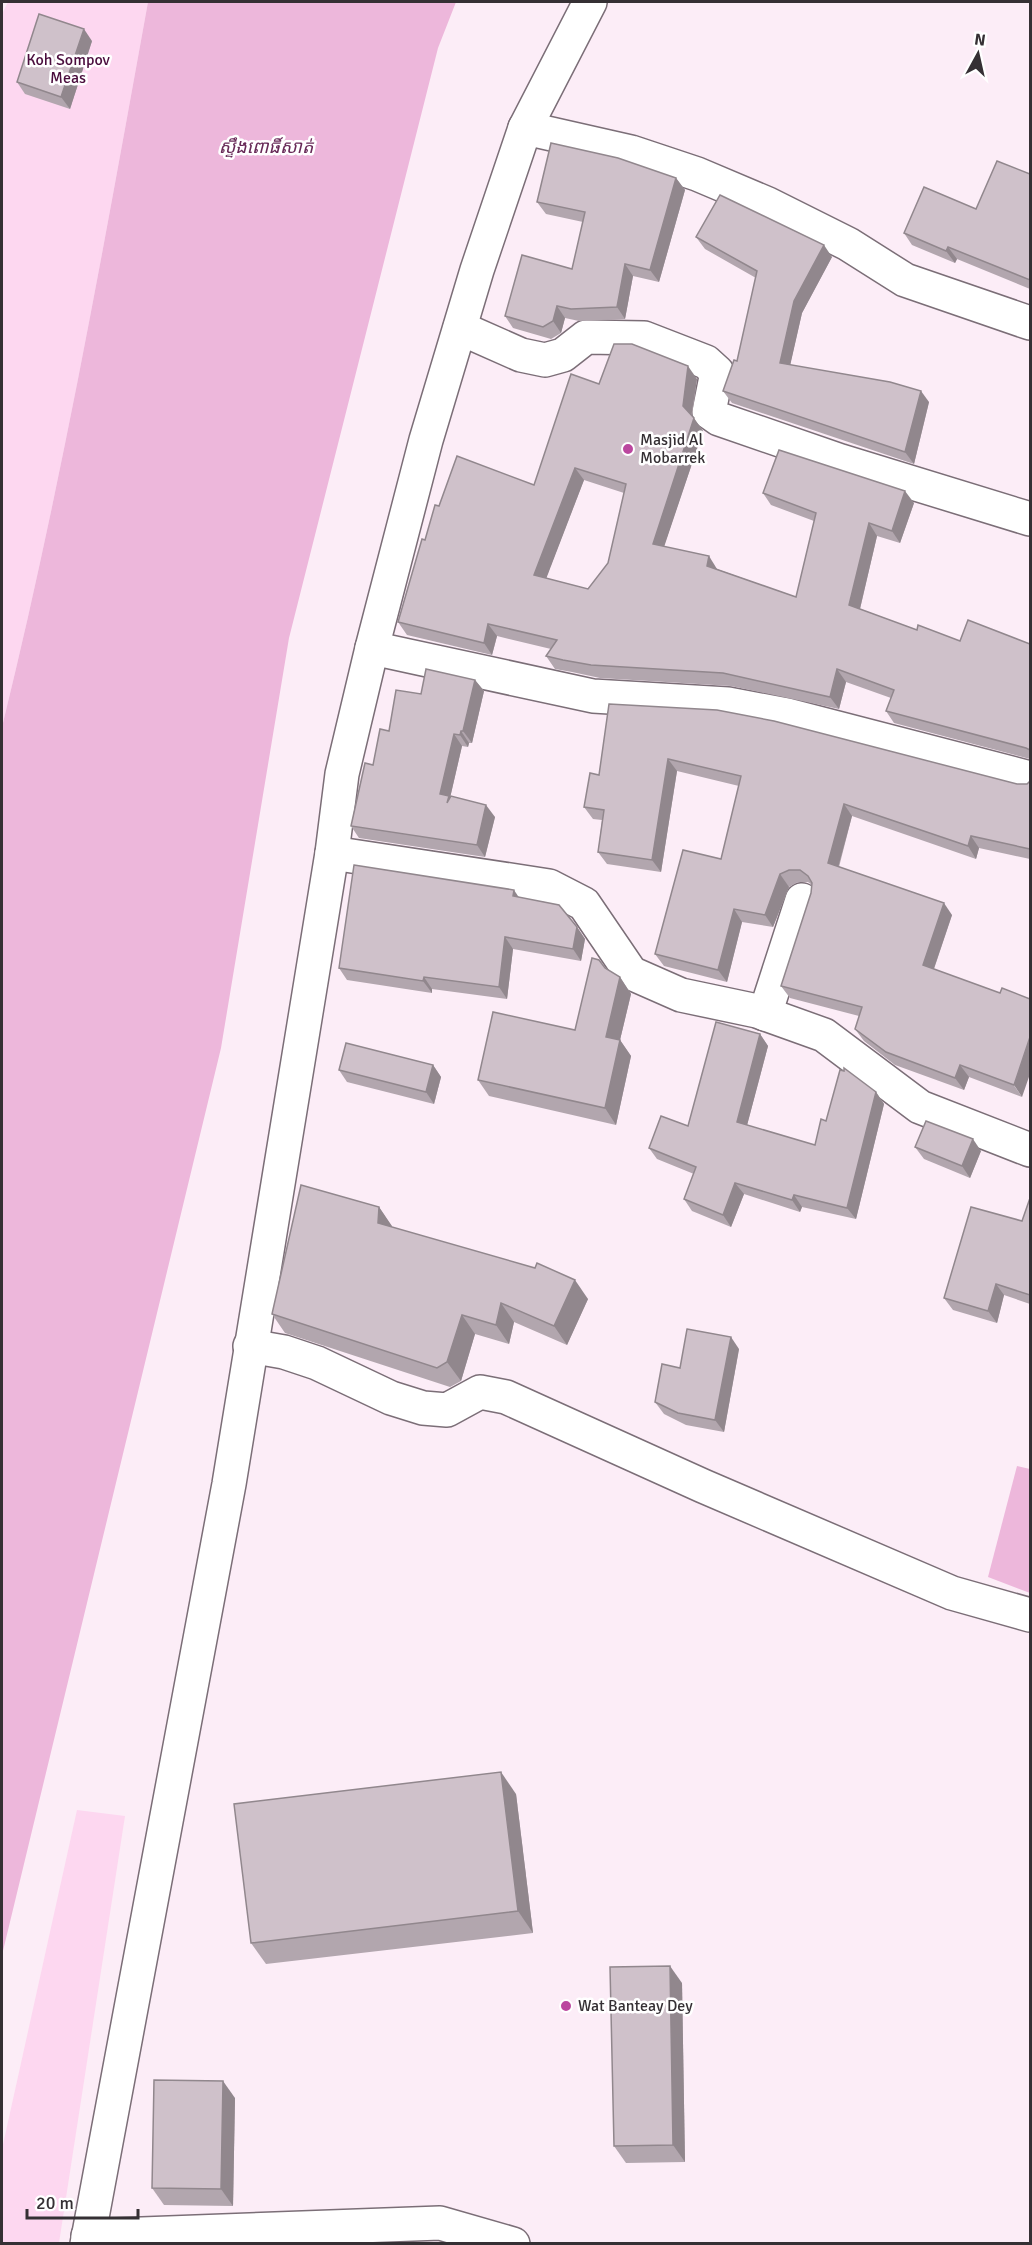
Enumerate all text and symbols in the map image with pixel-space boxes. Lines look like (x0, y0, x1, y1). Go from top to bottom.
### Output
north arrow (948, 24, 1008, 84)
text: N (973, 29, 987, 51)
park label: Koh Sompov Meas (26, 50, 111, 88)
water label: ស្ទឹងពោធិ៍សាត់ (219, 136, 315, 158)
place label: Masjid Al Mobarrek (640, 430, 705, 468)
marker: Masjid Al Mobarrek (621, 442, 635, 456)
place label: Wat Banteay Dey (578, 1996, 693, 2016)
marker: Wat Banteay Dey (559, 1999, 573, 2013)
scale bar (27, 2182, 138, 2220)
text: 20 m (36, 2192, 74, 2214)

